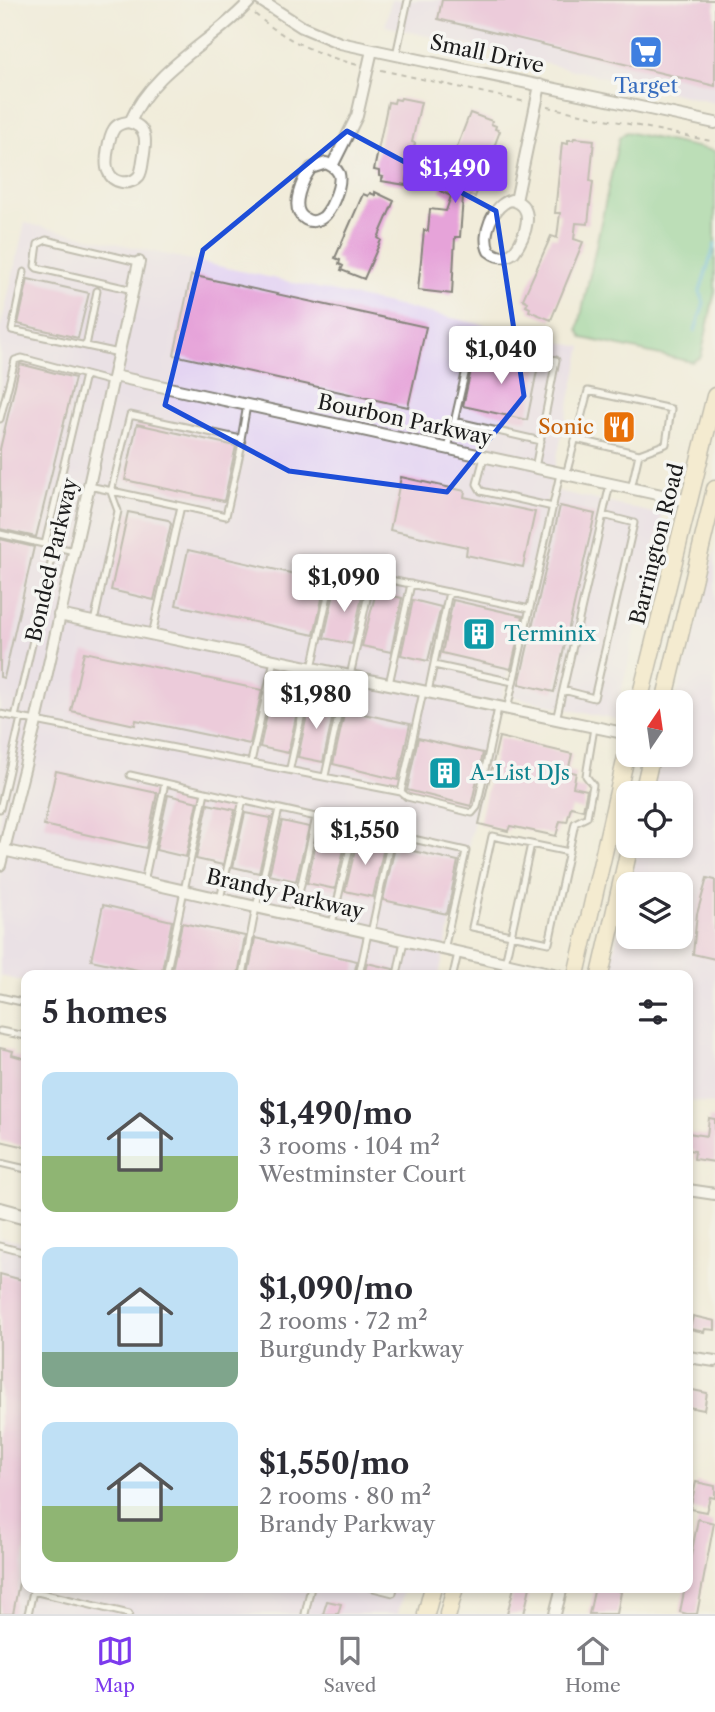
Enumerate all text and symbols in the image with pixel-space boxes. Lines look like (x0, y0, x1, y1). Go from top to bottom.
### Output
street label: Small Drive (428, 29, 546, 78)
supermarket icon: Target (627, 33, 665, 71)
place label: Target (614, 73, 678, 98)
pin: $1,490 (398, 146, 512, 205)
text: $1,490 (419, 154, 491, 182)
pin: $1,040 (444, 326, 558, 386)
text: $1,040 (465, 335, 537, 363)
street label: Bourbon Parkway (316, 389, 495, 450)
restaurant icon: Sonic (600, 408, 638, 446)
place label: Sonic (538, 414, 594, 439)
street label: Barrington Road (624, 461, 689, 627)
street label: Bonded Parkway (20, 475, 83, 644)
pin: $1,090 (287, 554, 401, 614)
text: $1,090 (308, 563, 380, 591)
building icon: Terminix (460, 615, 498, 653)
place label: Terminix (504, 621, 597, 646)
pin: $1,980 (259, 672, 373, 731)
text: $1,980 (280, 680, 352, 708)
north arrow (616, 690, 693, 766)
map controls (616, 690, 693, 949)
building icon: A-List DJs (426, 754, 464, 792)
place label: A-List DJs (469, 760, 570, 785)
button: locate (616, 781, 693, 858)
pin: $1,550 (308, 808, 422, 867)
text: $1,550 (330, 816, 400, 844)
street label: Brandy Parkway (204, 863, 367, 924)
button: layers (616, 872, 693, 949)
icon: filters (634, 993, 672, 1031)
text: 5 homes (42, 994, 167, 1031)
text: $1,490/mo (259, 1095, 412, 1132)
icon: home (98, 1100, 182, 1184)
text: 3 rooms · 104 m² (259, 1132, 440, 1160)
text: Westminster Court (259, 1160, 466, 1188)
text: $1,090/mo (259, 1270, 413, 1307)
icon: home (98, 1275, 182, 1359)
text: 2 rooms · 72 m² (259, 1307, 428, 1335)
text: Burgundy Parkway (259, 1335, 464, 1363)
text: $1,550/mo (259, 1445, 409, 1482)
icon: home (98, 1450, 182, 1534)
text: 2 rooms · 80 m² (259, 1482, 431, 1510)
text: Brandy Parkway (259, 1510, 435, 1538)
tab: Map (94, 1632, 135, 1697)
tab: Saved (324, 1632, 376, 1697)
tab: Home (565, 1632, 621, 1697)

